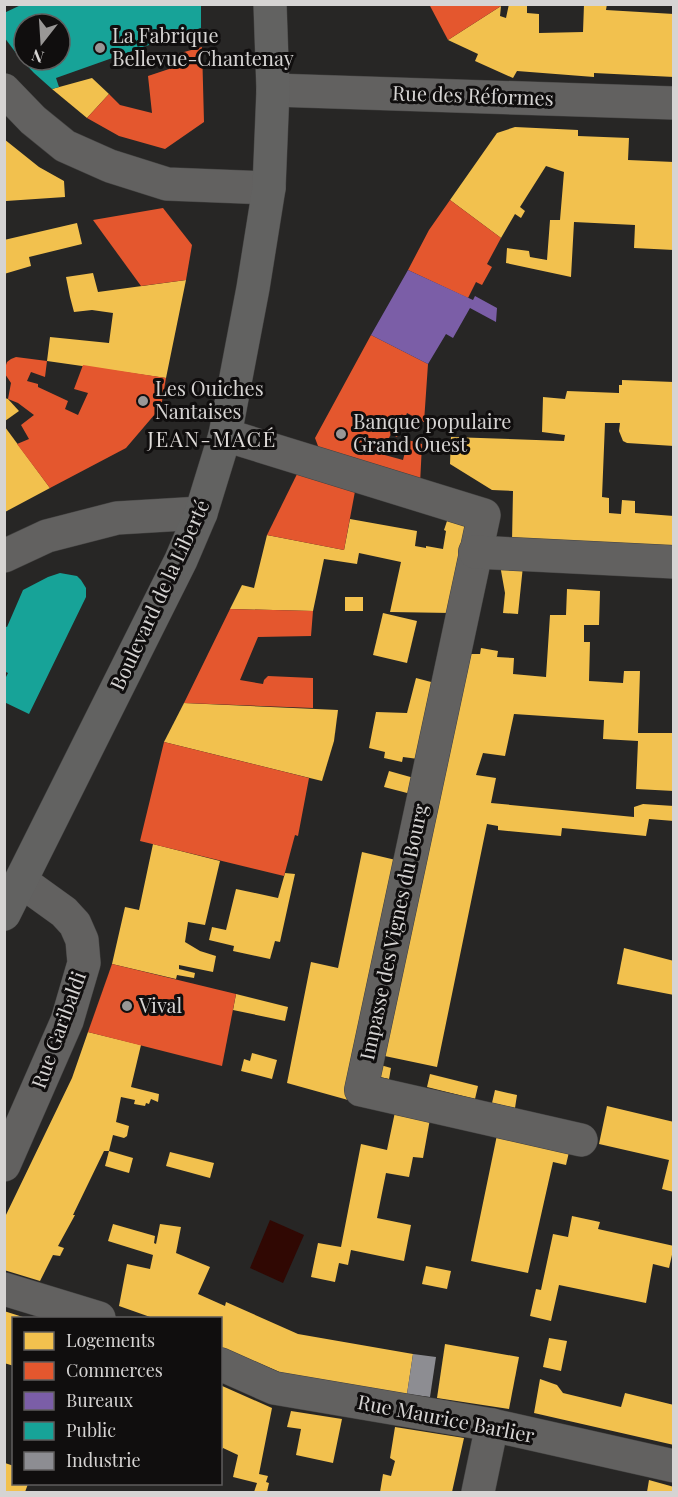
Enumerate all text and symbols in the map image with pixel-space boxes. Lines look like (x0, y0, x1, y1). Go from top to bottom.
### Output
north arrow (12, 12, 72, 72)
place label: La Fabrique Bellevue-Chantenay (112, 21, 294, 71)
marker: La Fabrique Bellevue-Chantenay (93, 41, 107, 55)
text: N (28, 45, 46, 69)
street label: Rue des Réformes (392, 78, 554, 111)
place label: Les Ouiches Nantaises (155, 374, 264, 424)
marker: Les Ouiches Nantaises (136, 394, 150, 408)
place label: Banque populaire Grand Ouest (353, 407, 511, 457)
district label: JEAN-MACÉ (146, 424, 277, 452)
marker: Banque populaire Grand Ouest (334, 427, 348, 441)
street label: Boulevard de la Liberté (103, 495, 215, 694)
street label: Impasse des Vignes du Bourg (352, 801, 433, 1062)
street label: Rue Garibaldi (24, 967, 91, 1092)
place label: Vival (138, 991, 183, 1018)
marker: Vival (120, 999, 134, 1013)
legend (12, 1317, 222, 1485)
text: Logements (66, 1328, 155, 1352)
text: Commerces (66, 1358, 163, 1382)
street label: Rue Maurice Barlier (356, 1387, 537, 1448)
text: Bureaux (66, 1388, 134, 1412)
text: Public (66, 1418, 116, 1442)
text: Industrie (66, 1448, 141, 1472)

